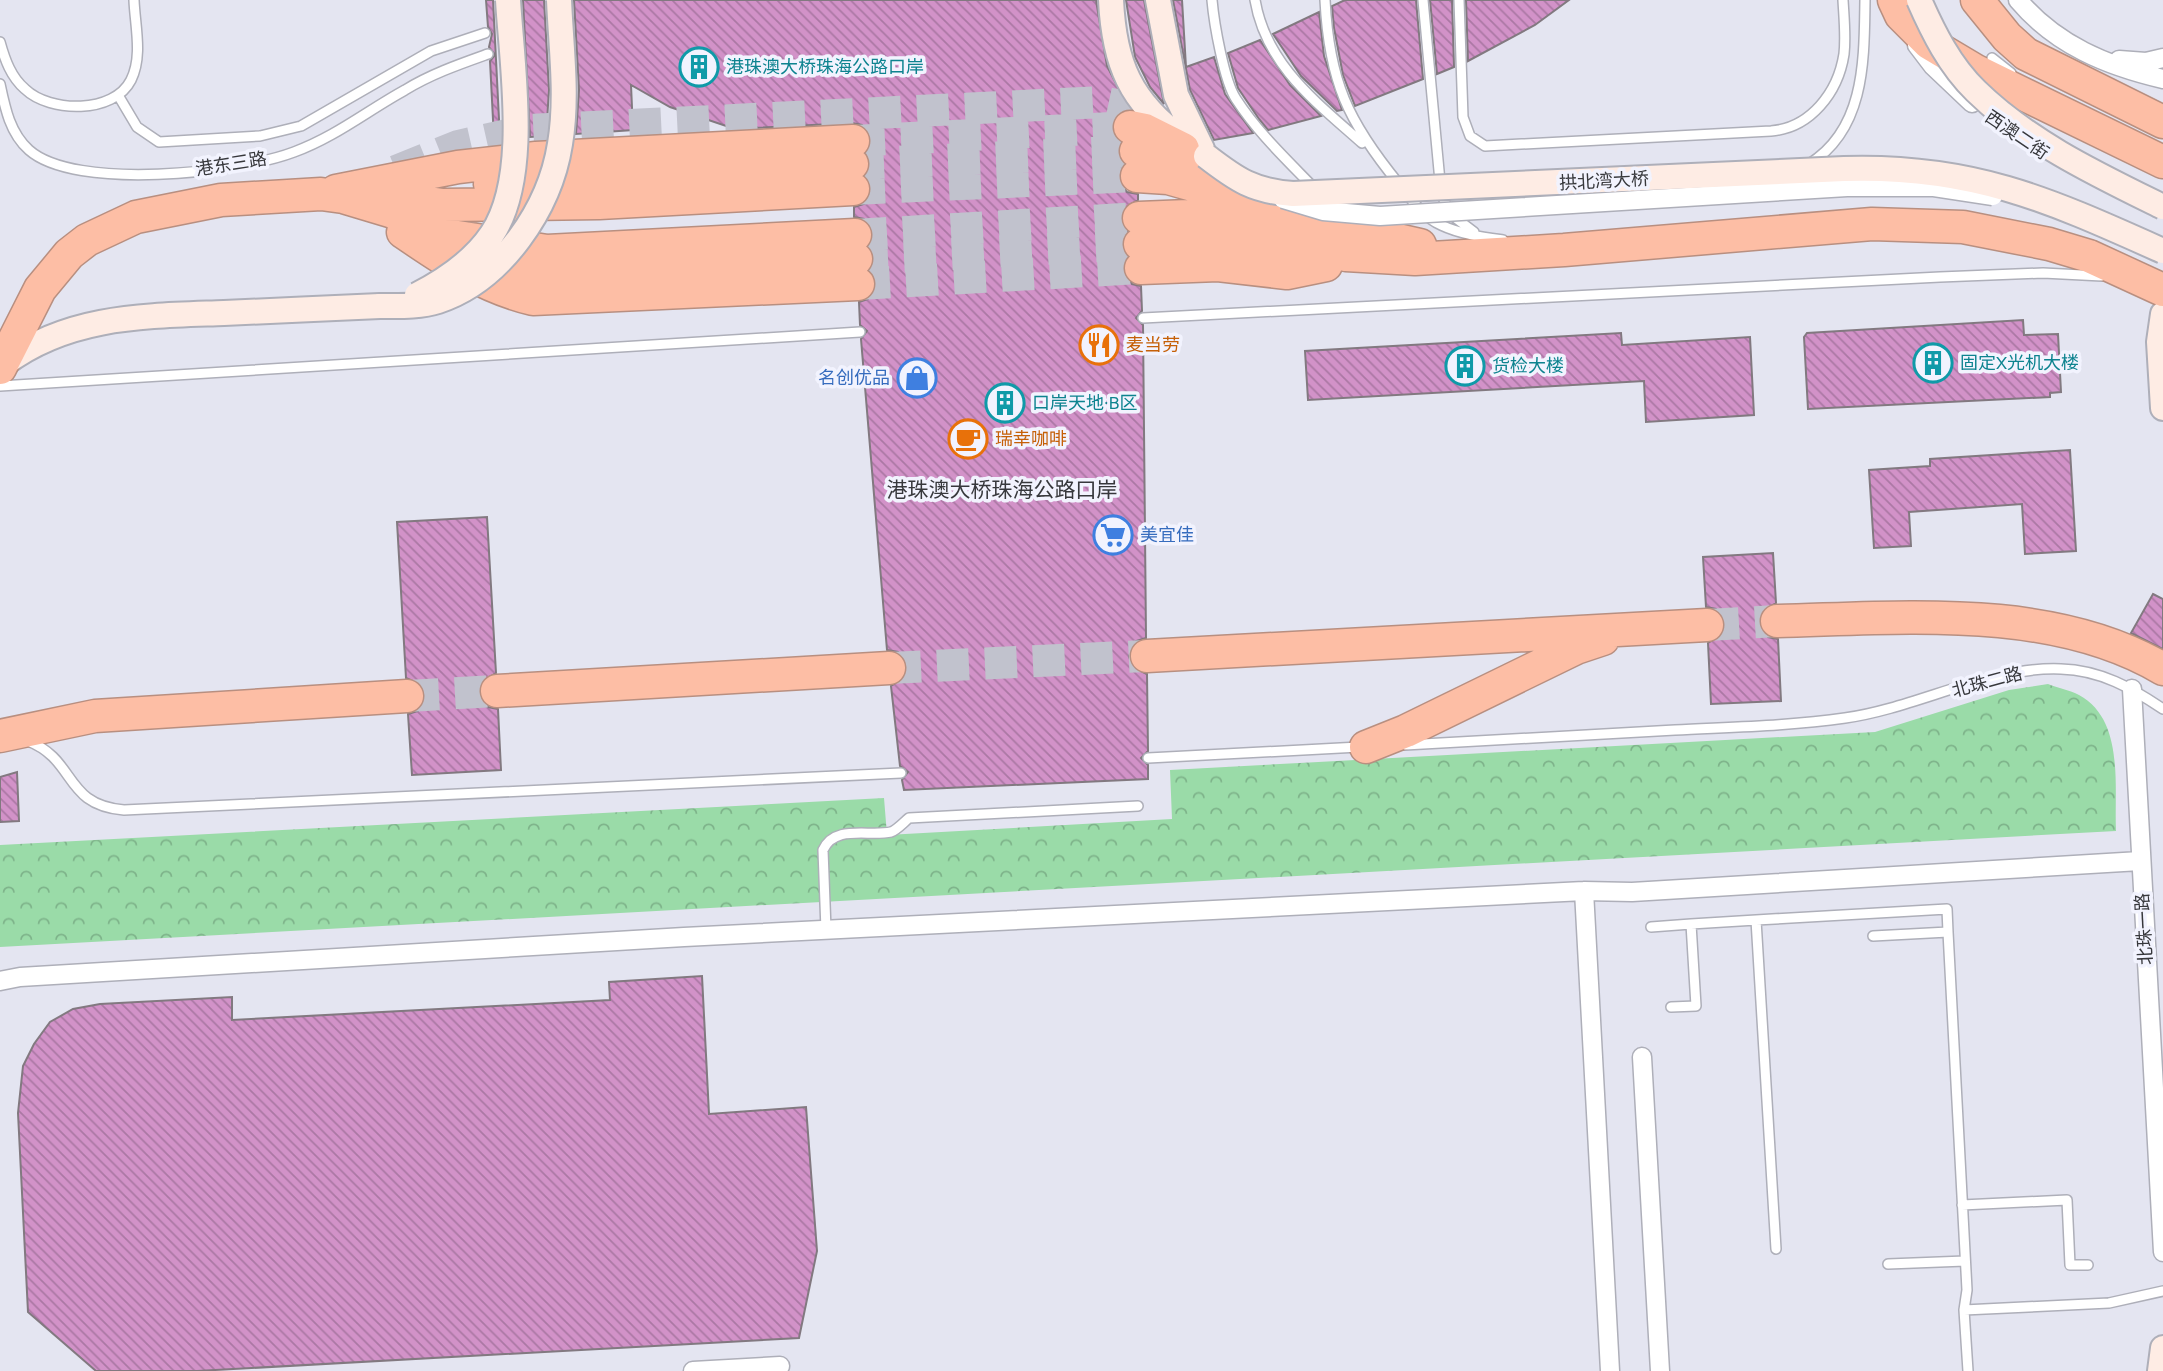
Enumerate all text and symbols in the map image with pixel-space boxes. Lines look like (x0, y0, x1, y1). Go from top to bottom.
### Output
building icon: 港珠澳大桥珠海公路口岸 (678, 46, 720, 88)
place label: 港珠澳大桥珠海公路口岸 (726, 56, 924, 78)
street label: 西澳二街 (1981, 106, 2053, 164)
street label: 港东三路 (194, 148, 268, 180)
street label: 拱北湾大桥 (1558, 168, 1650, 194)
restaurant icon: 麦当劳 (1078, 324, 1120, 366)
place label: 麦当劳 (1126, 334, 1180, 356)
building icon: 固定X光机大楼 (1912, 342, 1954, 384)
building icon: 货检大楼 (1444, 345, 1486, 387)
place label: 固定X光机大楼 (1960, 352, 2079, 374)
place label: 货检大楼 (1492, 355, 1564, 377)
shop icon: 名创优品 (896, 357, 938, 399)
place label: 名创优品 (818, 367, 890, 389)
building icon: 口岸天地·B区 (984, 382, 1026, 424)
place label: 口岸天地·B区 (1032, 392, 1138, 414)
cafe icon: 瑞幸咖啡 (947, 418, 989, 460)
place label: 瑞幸咖啡 (995, 428, 1067, 450)
district label: 港珠澳大桥珠海公路口岸 (887, 477, 1118, 502)
supermarket icon: 美宜佳 (1092, 514, 1134, 556)
place label: 美宜佳 (1140, 524, 1194, 546)
street label: 北珠二路 (1949, 662, 2025, 702)
street label: 北珠一路 (2131, 892, 2157, 966)

